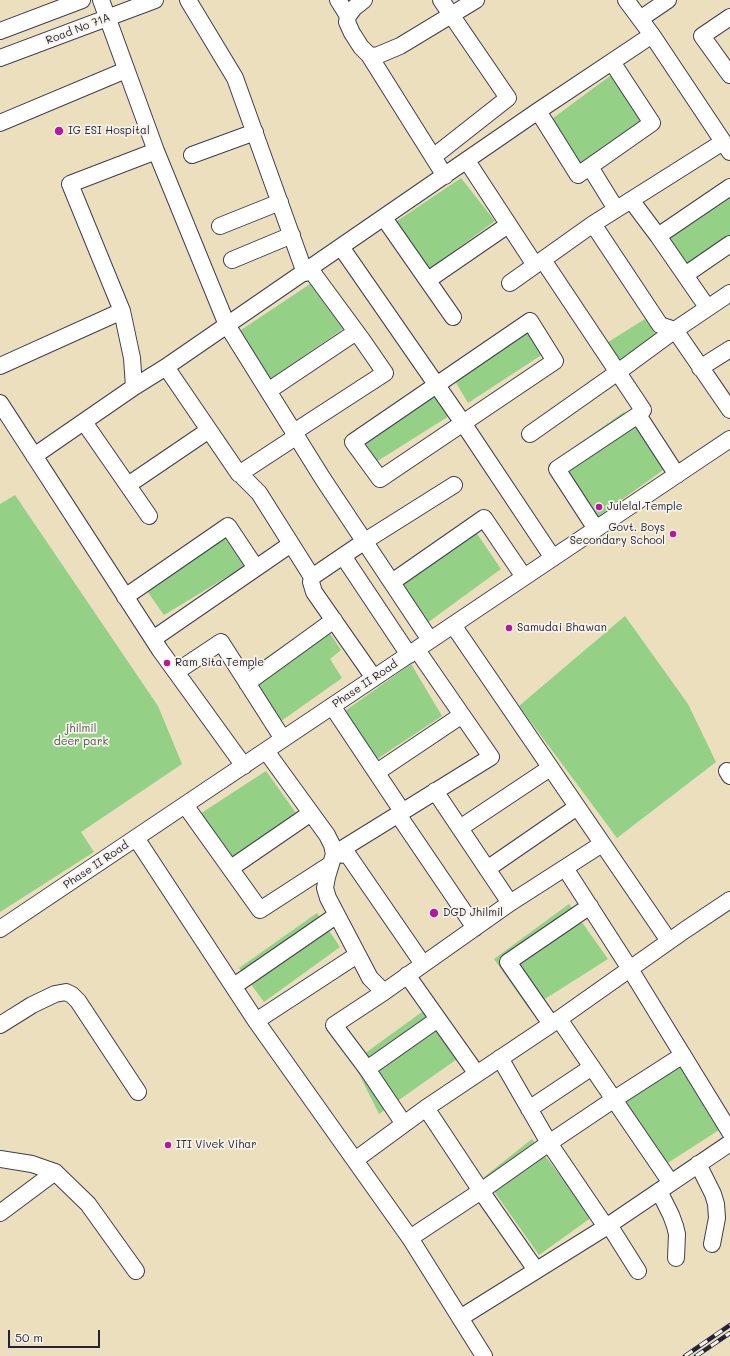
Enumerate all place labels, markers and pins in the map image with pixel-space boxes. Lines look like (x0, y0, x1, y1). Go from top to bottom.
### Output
place label: IG ESI Hospital (68, 124, 150, 138)
marker: IG ESI Hospital (53, 125, 65, 137)
place label: Julelal Temple (607, 500, 683, 514)
marker: Julelal Temple (594, 502, 604, 512)
place label: Govt. Boys Secondary School (570, 521, 665, 547)
marker: Govt. Boys Secondary School (668, 529, 678, 539)
place label: Samudai Bhawan (517, 621, 607, 635)
marker: Samudai Bhawan (504, 623, 514, 633)
place label: Ram Sita Temple (175, 656, 264, 670)
marker: Ram Sita Temple (162, 658, 172, 668)
place label: DGD Jhilmil (443, 906, 503, 920)
marker: DGD Jhilmil (428, 907, 440, 919)
place label: ITI Vivek Vihar (176, 1138, 257, 1152)
marker: ITI Vivek Vihar (163, 1140, 173, 1150)

